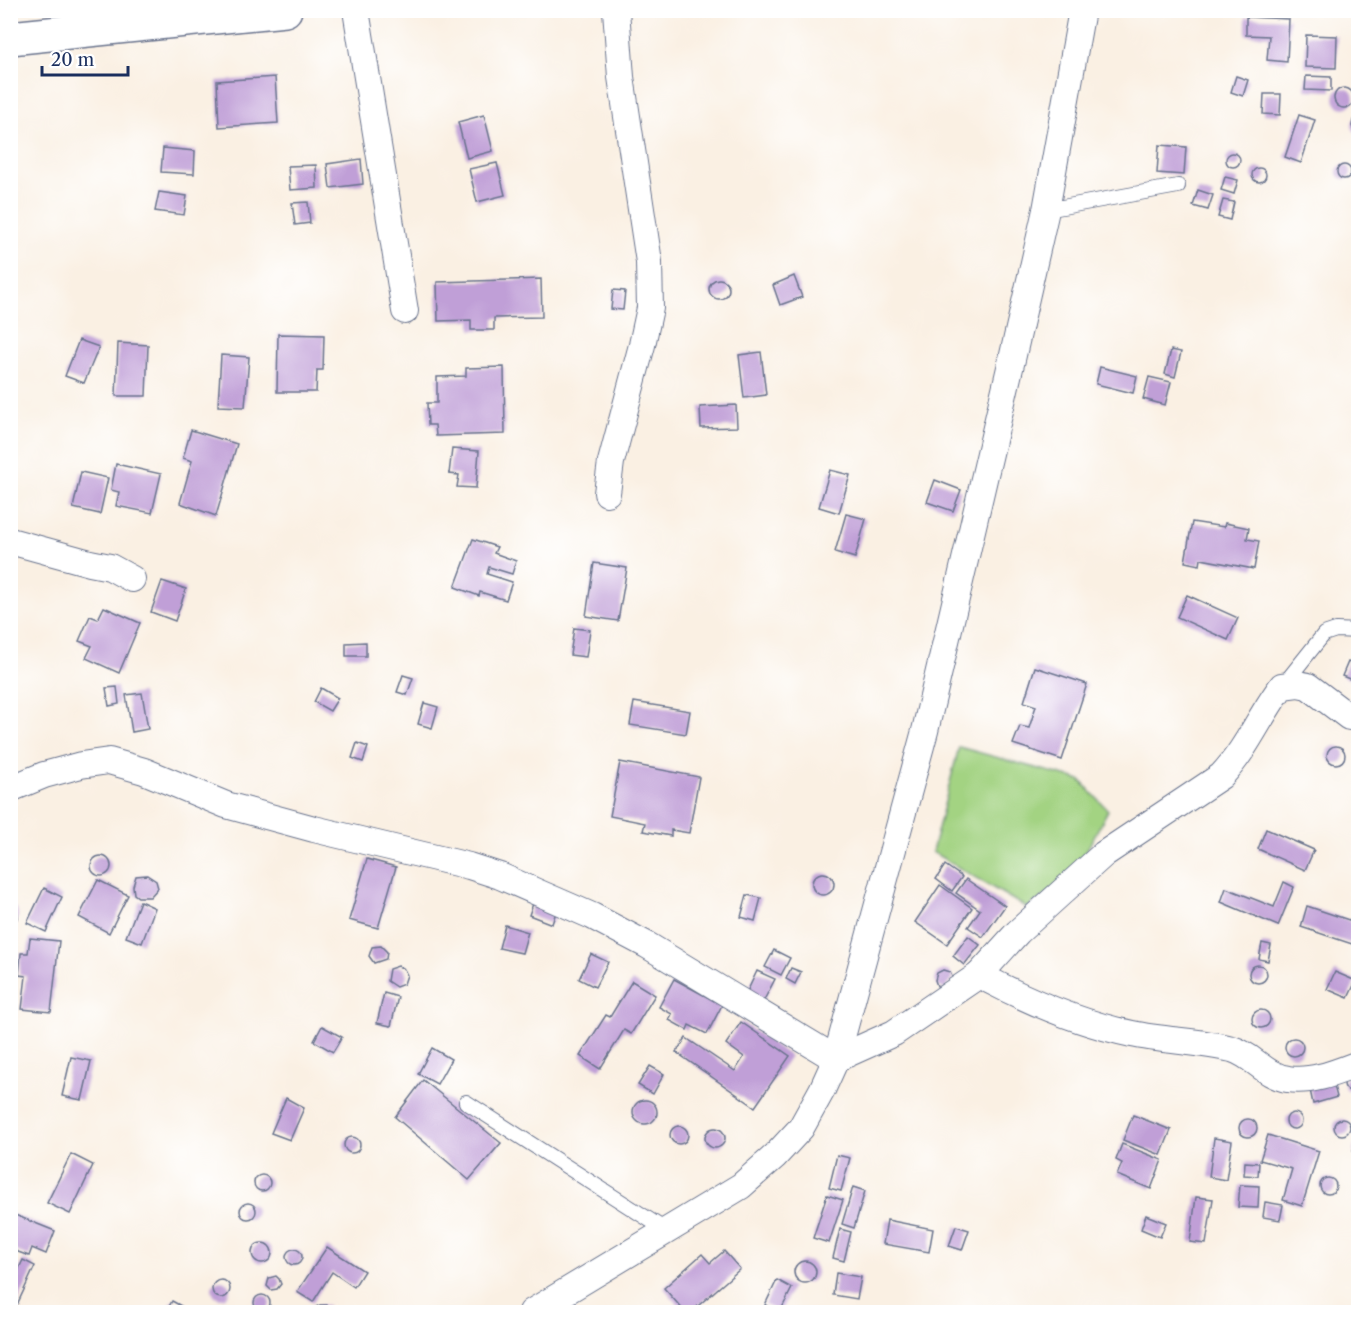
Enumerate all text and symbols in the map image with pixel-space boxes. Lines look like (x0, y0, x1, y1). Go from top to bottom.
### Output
scale bar (42, 39, 128, 77)
text: 20 m (51, 49, 95, 71)

